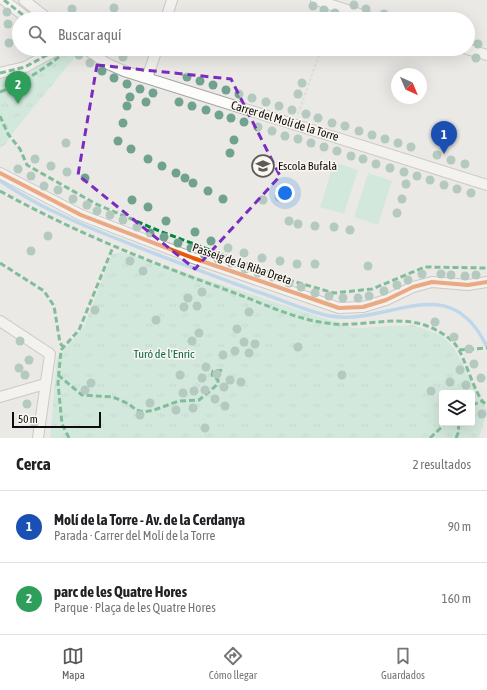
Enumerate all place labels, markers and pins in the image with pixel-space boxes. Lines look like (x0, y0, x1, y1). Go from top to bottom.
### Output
pin: 2 (5, 71, 31, 104)
pin: 1 (431, 121, 457, 154)
school or university icon: Escola Bufalà (250, 153, 276, 179)
place label: Escola Bufalà (278, 159, 337, 173)

